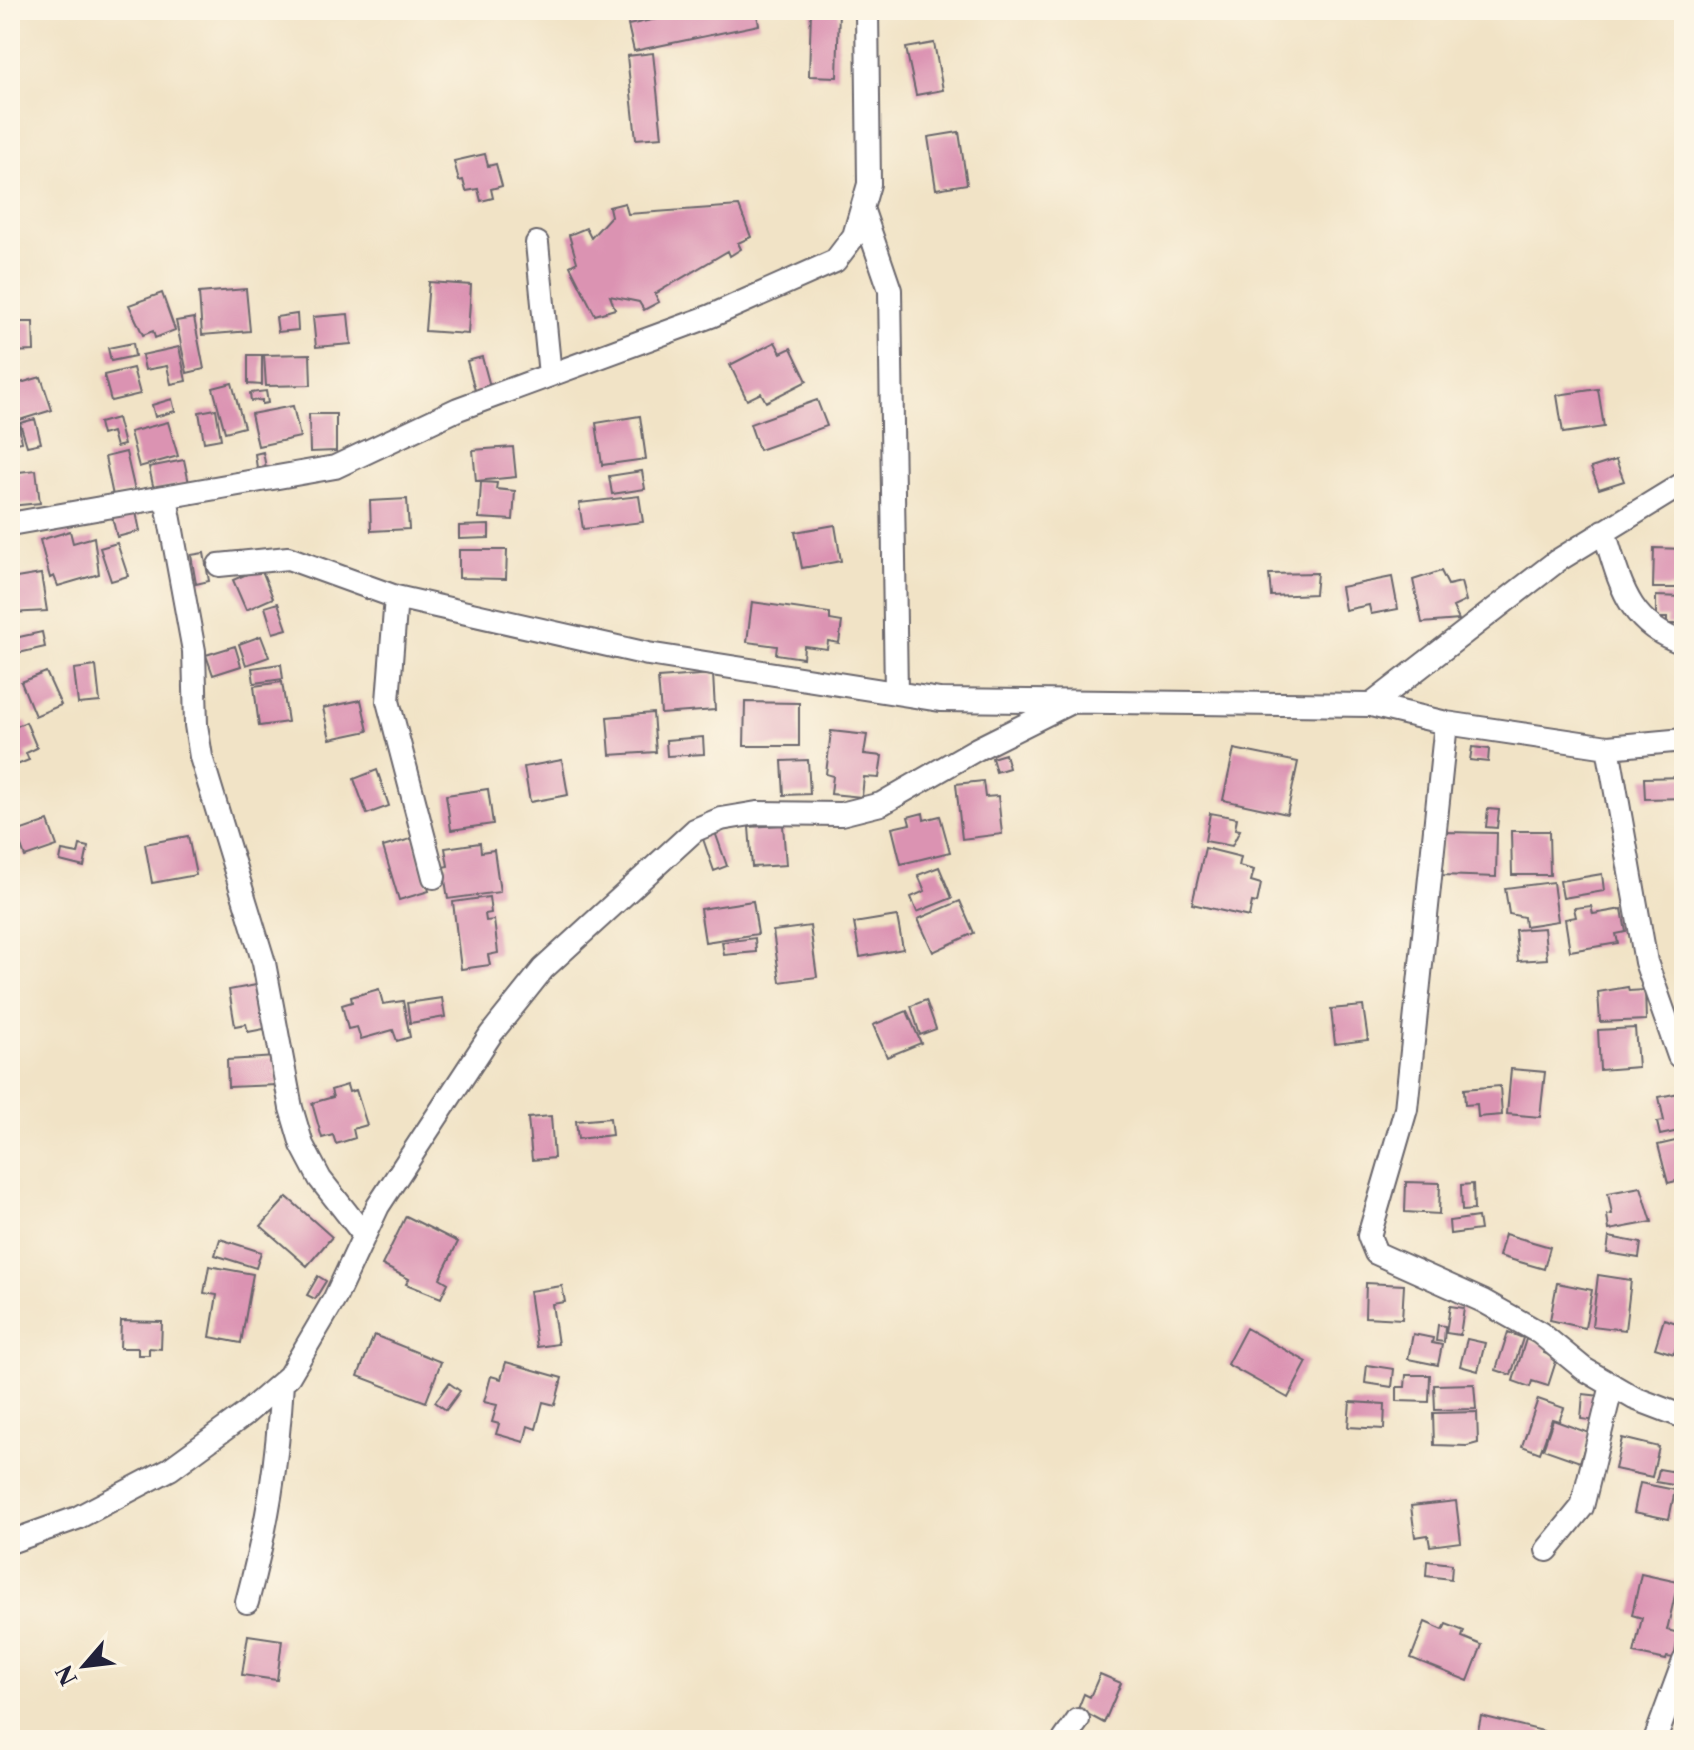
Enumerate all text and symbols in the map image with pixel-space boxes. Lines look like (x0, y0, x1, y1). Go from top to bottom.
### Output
north arrow (44, 1626, 124, 1706)
text: N (50, 1660, 83, 1690)

